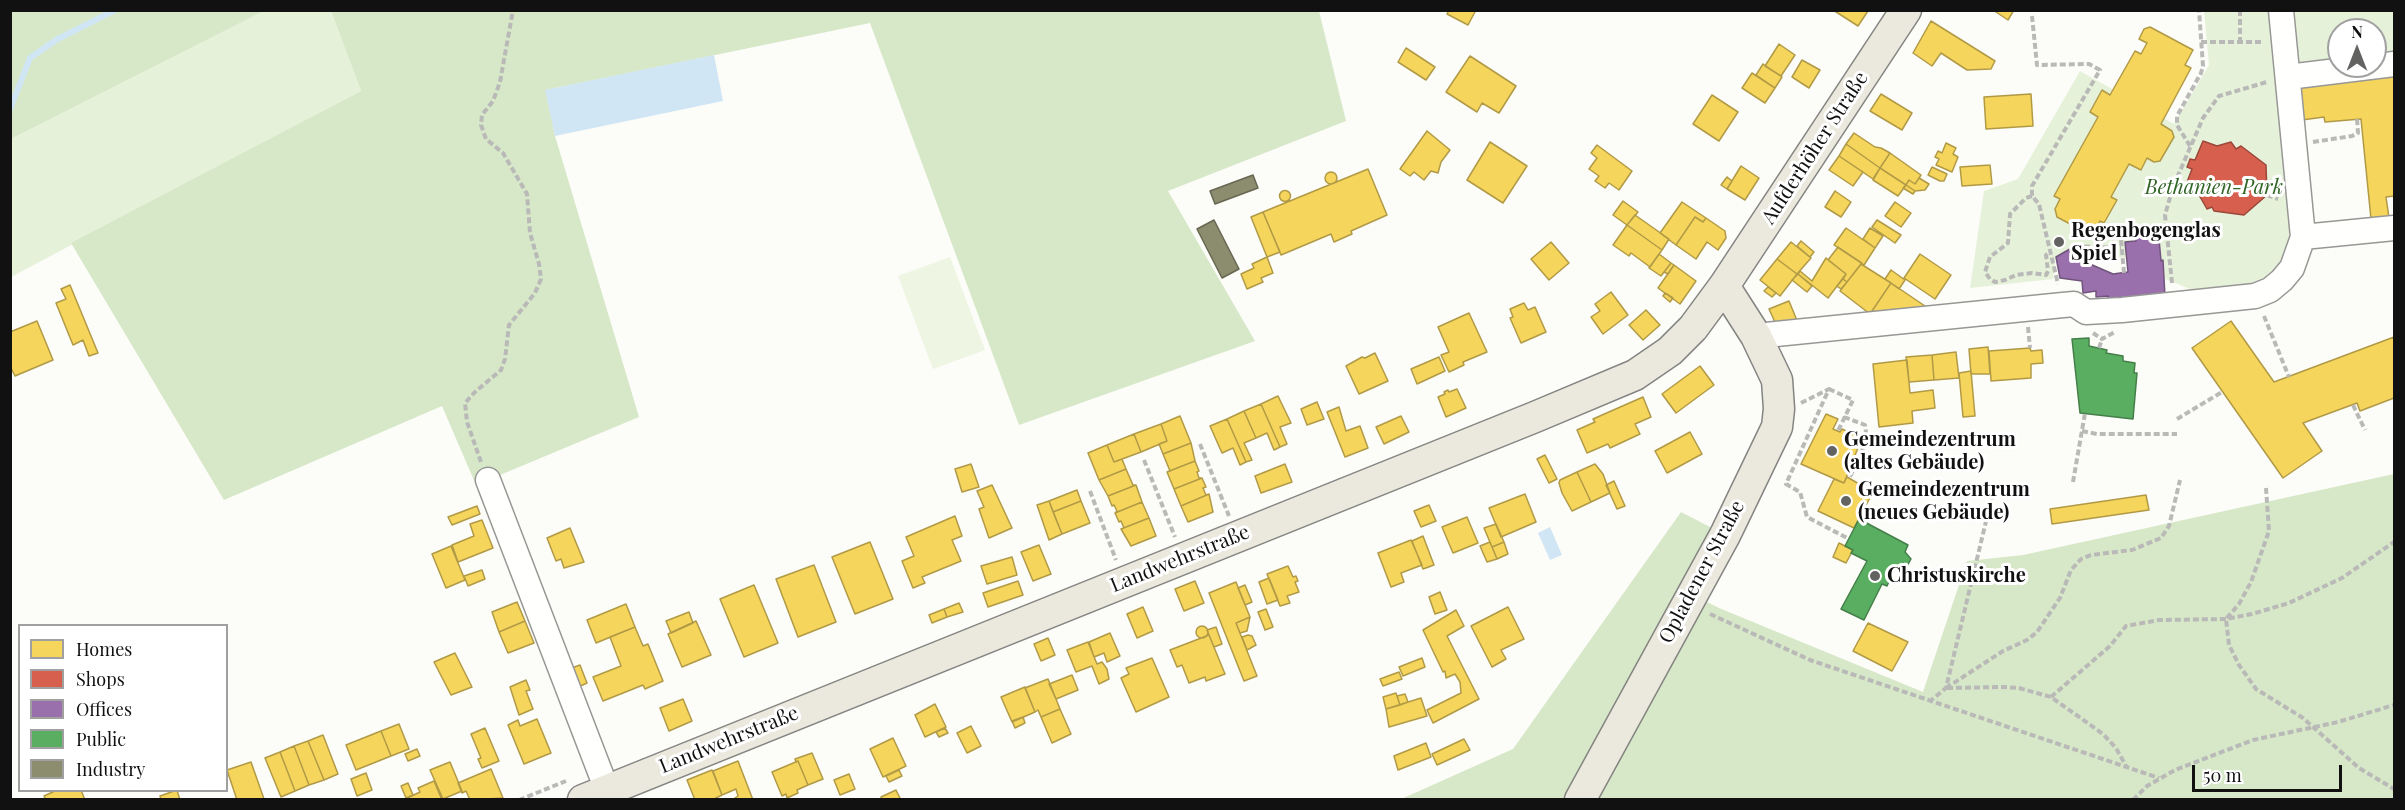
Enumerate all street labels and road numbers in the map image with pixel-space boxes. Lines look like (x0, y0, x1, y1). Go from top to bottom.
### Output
street label: Aufderhöher Straße (1757, 67, 1873, 229)
street label: Opladener Straße (1654, 496, 1750, 648)
street label: Landwehrstraße (1107, 520, 1253, 598)
street label: Landwehrstraße (656, 701, 802, 779)

